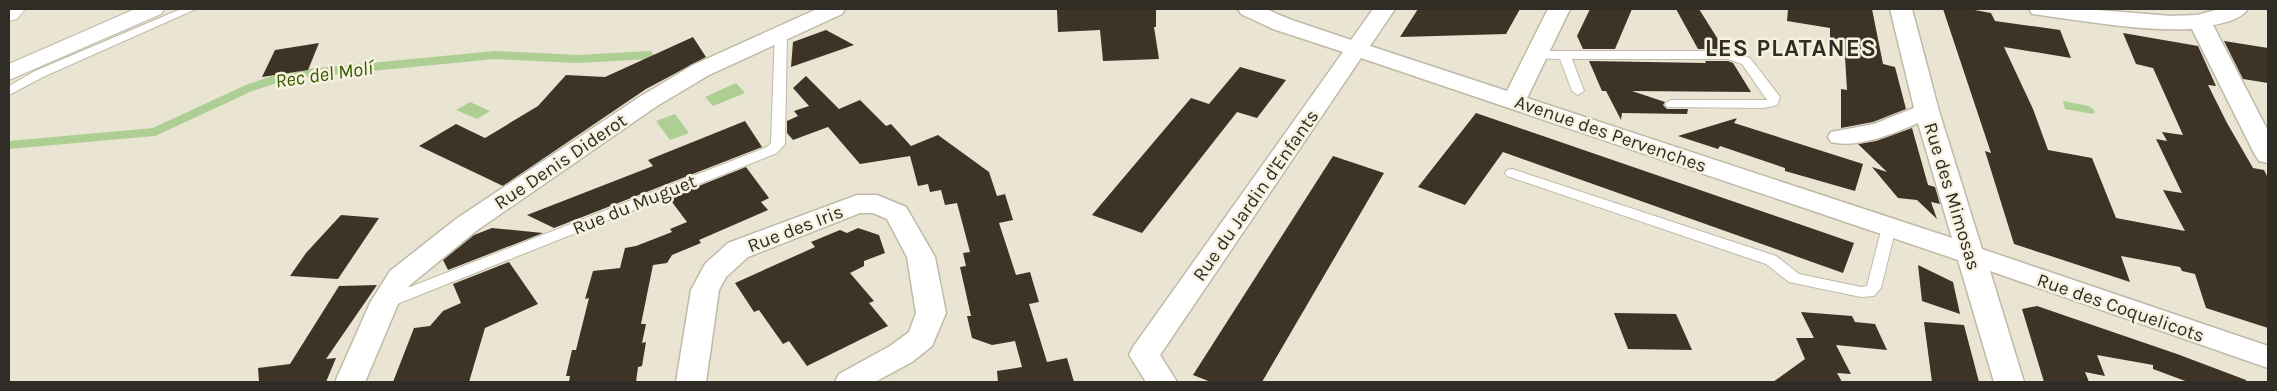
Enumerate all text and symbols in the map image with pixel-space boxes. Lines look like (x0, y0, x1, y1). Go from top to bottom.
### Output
district label: LES PLATANES (1705, 34, 1877, 62)
water label: Rec del Molí (274, 56, 377, 93)
street label: Avenue des Pervenches (1512, 91, 1710, 177)
street label: Rue du Jardin d'Enfants (1188, 106, 1323, 285)
street label: Rue Denis Diderot (490, 109, 631, 214)
street label: Rue des Mimosas (1919, 120, 1985, 273)
street label: Rue du Muguet (569, 170, 699, 240)
street label: Rue des Iris (744, 201, 846, 257)
street label: Rue des Coquelicots (2034, 269, 2207, 347)

